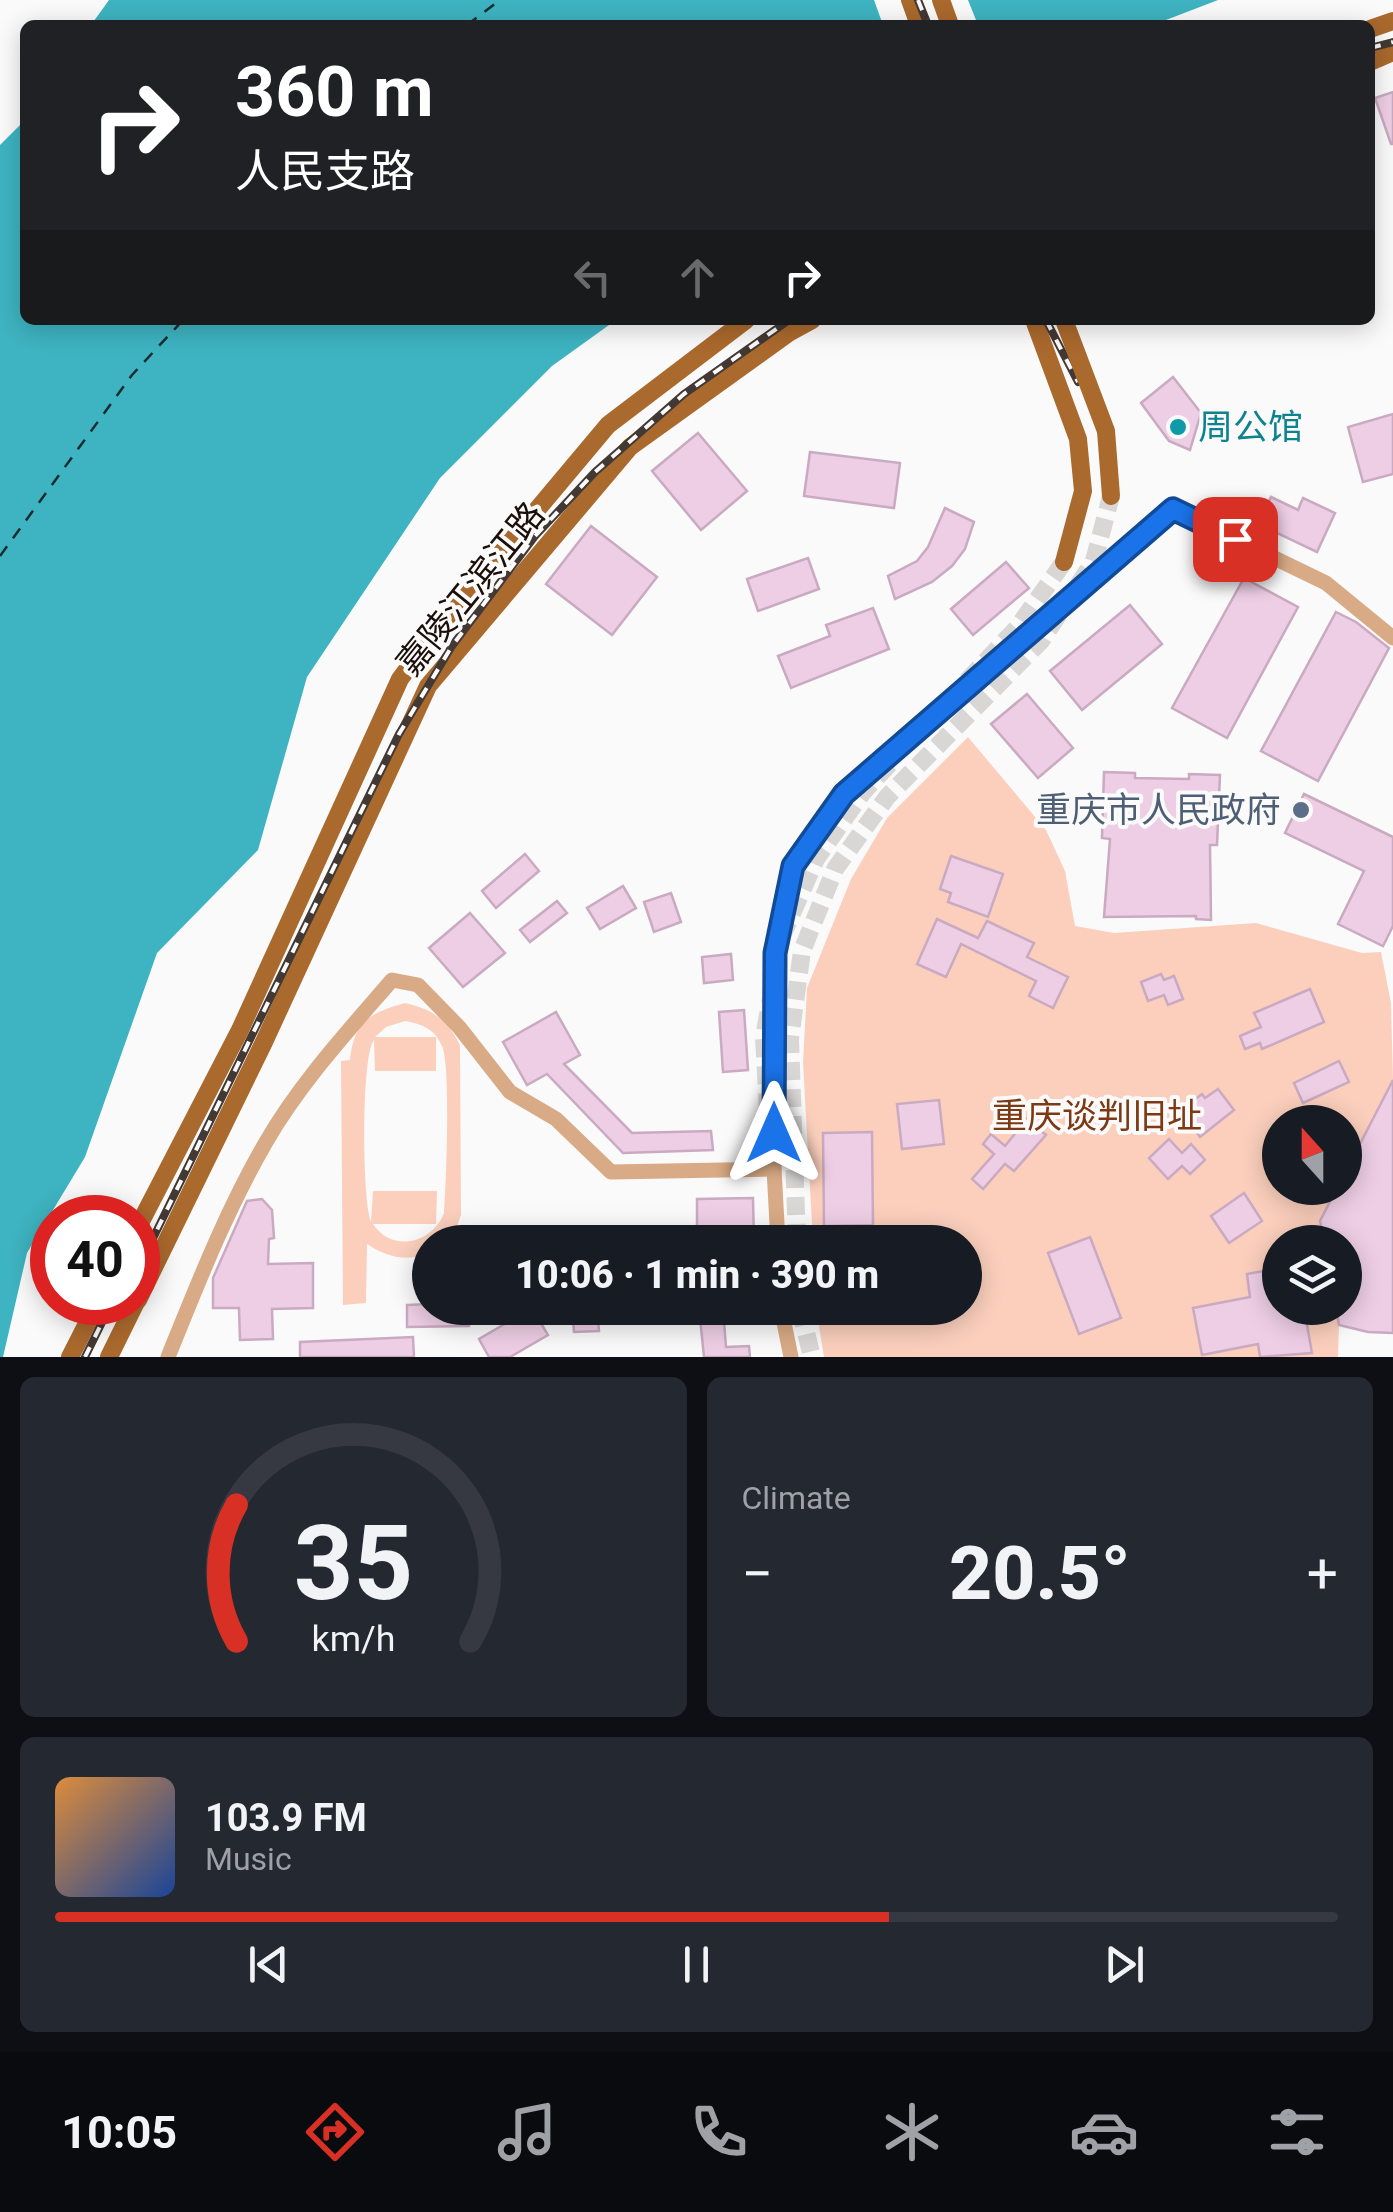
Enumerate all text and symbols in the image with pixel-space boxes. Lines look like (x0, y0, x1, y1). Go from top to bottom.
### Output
text: 360 m (235, 51, 434, 133)
icon: right (70, 60, 200, 190)
text: 人民支路 (235, 145, 415, 198)
icon: left (565, 250, 620, 305)
icon: ahead (670, 250, 725, 305)
icon: right (775, 250, 830, 305)
place label: 周公馆 (1198, 407, 1303, 448)
marker: 周公馆 (1167, 416, 1189, 438)
street label: 嘉陵江滨江路 (389, 494, 553, 684)
pin (1193, 497, 1278, 582)
icon: arrive (1208, 512, 1263, 567)
place label: 重庆市人民政府 (1036, 790, 1281, 831)
marker: 重庆市人民政府 (1290, 799, 1312, 821)
position arrow (722, 1081, 826, 1185)
park label: 重庆谈判旧址 (992, 1096, 1202, 1137)
north arrow (1262, 1105, 1362, 1205)
map controls (1262, 1105, 1362, 1325)
speed limit sign: 40 (30, 1195, 160, 1325)
button: layers (1262, 1225, 1362, 1325)
text: 10:06 · 1 min · 390 m (515, 1253, 879, 1297)
text: Climate (742, 1479, 851, 1517)
text: 35 (294, 1503, 413, 1624)
text: 20.5° (949, 1529, 1131, 1617)
text: − (742, 1542, 773, 1606)
text: + (1307, 1542, 1338, 1606)
text: km/h (311, 1618, 395, 1660)
text: 103.9 FM (205, 1796, 367, 1840)
text: Music (205, 1840, 292, 1878)
icon: previous (241, 1937, 296, 1992)
icon: pause (669, 1937, 724, 1992)
icon: next (1097, 1937, 1152, 1992)
icon: directions (300, 2097, 370, 2167)
icon: music (492, 2097, 562, 2167)
icon: phone (684, 2097, 754, 2167)
icon: climate (877, 2097, 947, 2167)
icon: car (1069, 2097, 1139, 2167)
icon: filters (1262, 2097, 1332, 2167)
text: 10:05 (61, 2106, 177, 2159)

